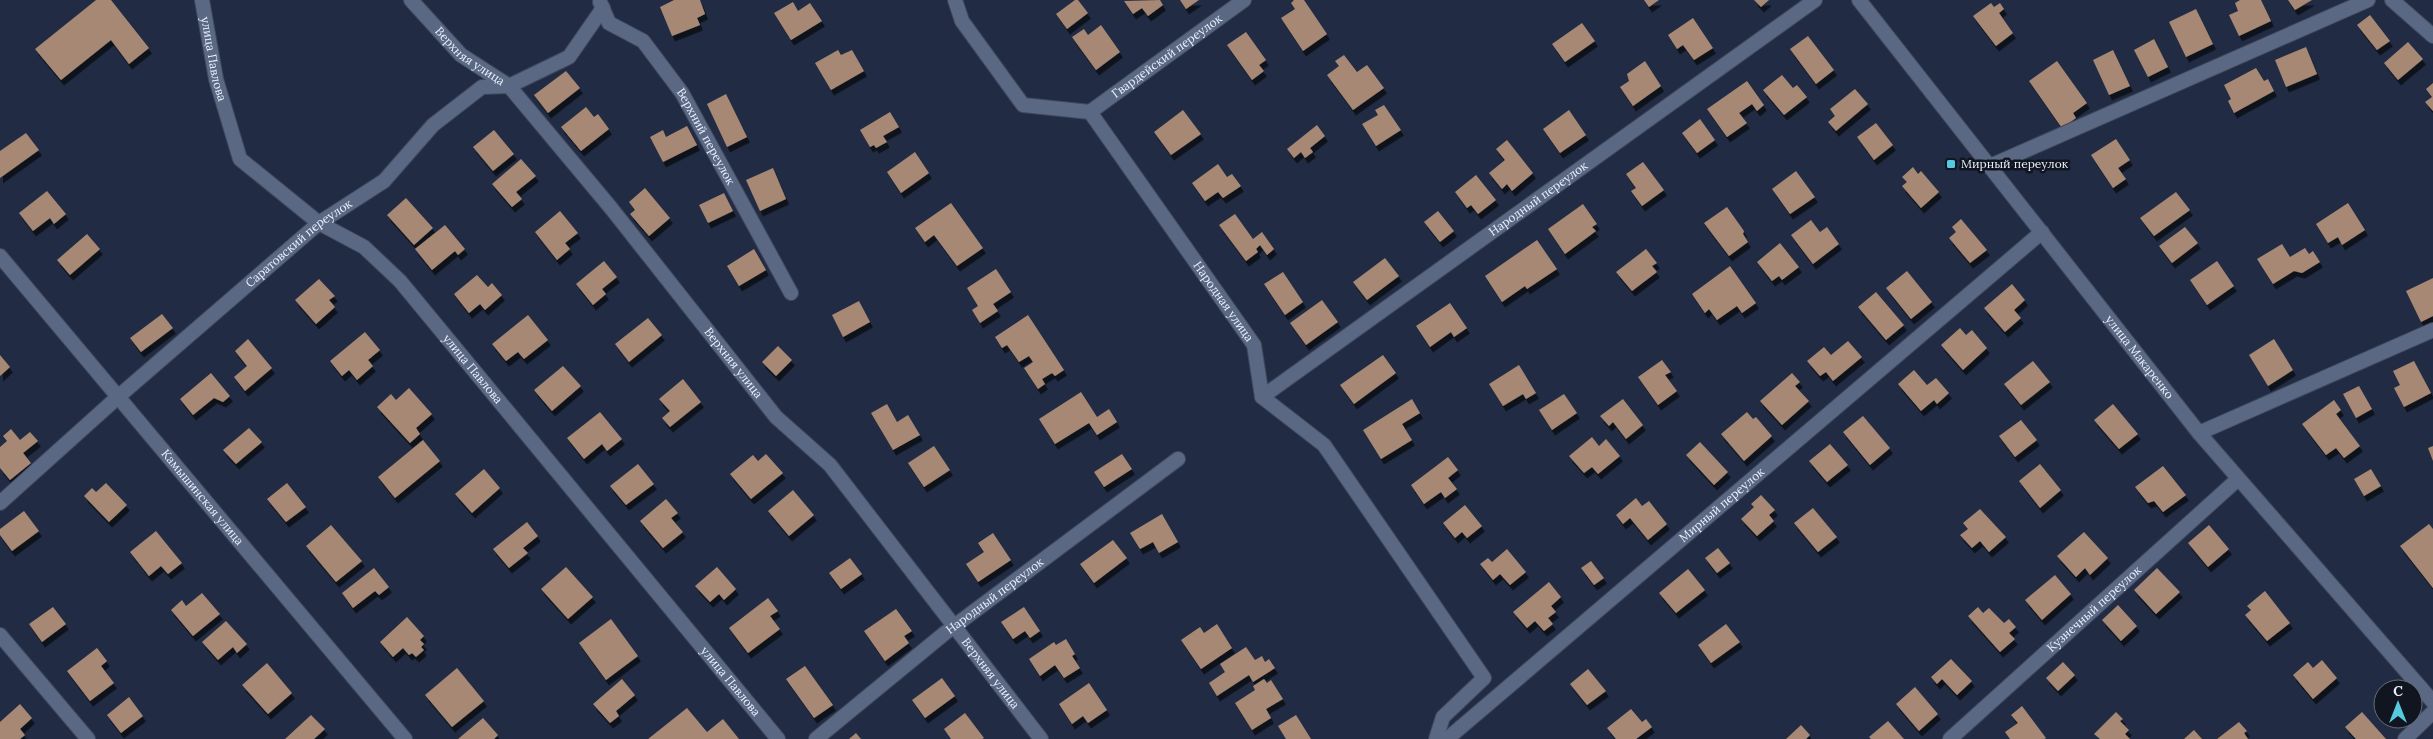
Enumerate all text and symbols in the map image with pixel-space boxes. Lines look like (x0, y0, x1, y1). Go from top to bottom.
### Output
street label: Гвардейский переулок (1108, 10, 1225, 101)
street label: улица Павлова (198, 15, 230, 103)
street label: Верхняя улица (432, 24, 508, 88)
street label: Верхний переулок (674, 85, 739, 188)
place label: Мирный переулок (1961, 156, 2069, 171)
street label: Народный переулок (1485, 157, 1591, 239)
marker: Мирный переулок (1945, 158, 1957, 170)
street label: Саратовский переулок (242, 195, 355, 290)
street label: Народная улица (1190, 258, 1257, 344)
street label: улица Макаренко (2102, 312, 2177, 402)
street label: Верхняя улица (701, 324, 766, 401)
street label: улица Павлова (440, 331, 506, 407)
street label: Камышинская улица (158, 446, 247, 548)
street label: Мирный переулок (1676, 464, 1768, 545)
street label: Народный переулок (943, 554, 1047, 637)
street label: Кузнечный переулок (2043, 562, 2144, 655)
street label: Верхняя улица (959, 634, 1023, 712)
street label: улица Павлова (698, 643, 764, 719)
north arrow (2373, 679, 2423, 729)
text: С (2393, 682, 2403, 700)

